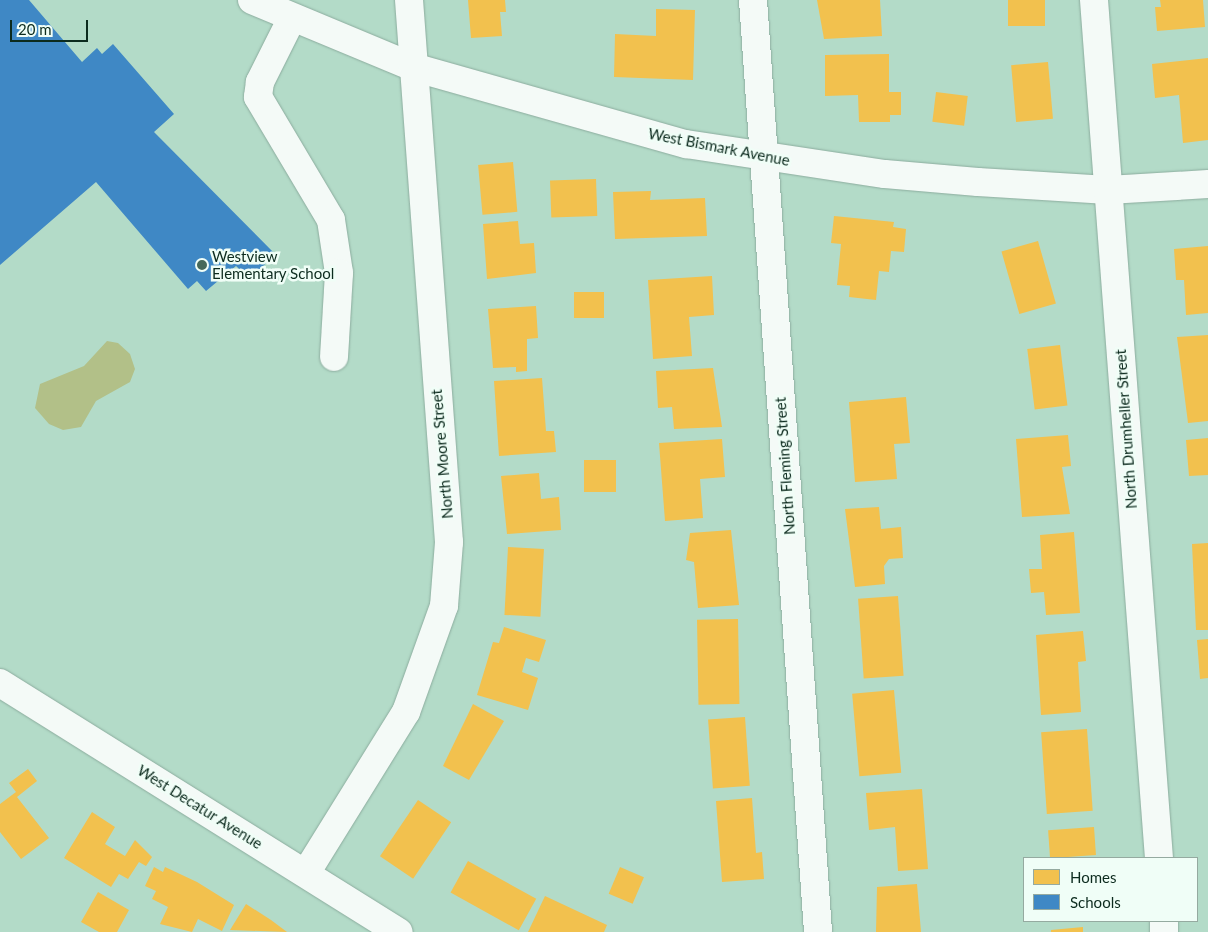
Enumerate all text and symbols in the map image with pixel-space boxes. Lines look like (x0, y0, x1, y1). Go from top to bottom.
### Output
scale bar (12, 10, 90, 42)
text: 20 m (18, 20, 52, 38)
street label: West Bismark Avenue (646, 124, 792, 170)
place label: Westview Elementary School (212, 247, 335, 282)
marker: Westview Elementary School (196, 259, 208, 271)
street label: North Drumheller Street (1111, 348, 1141, 510)
street label: North Moore Street (427, 389, 457, 519)
street label: North Fleming Street (771, 397, 799, 535)
street label: West Decatur Avenue (134, 761, 266, 853)
legend (1023, 857, 1198, 922)
text: Homes (1070, 868, 1116, 886)
text: Schools (1070, 893, 1121, 911)

